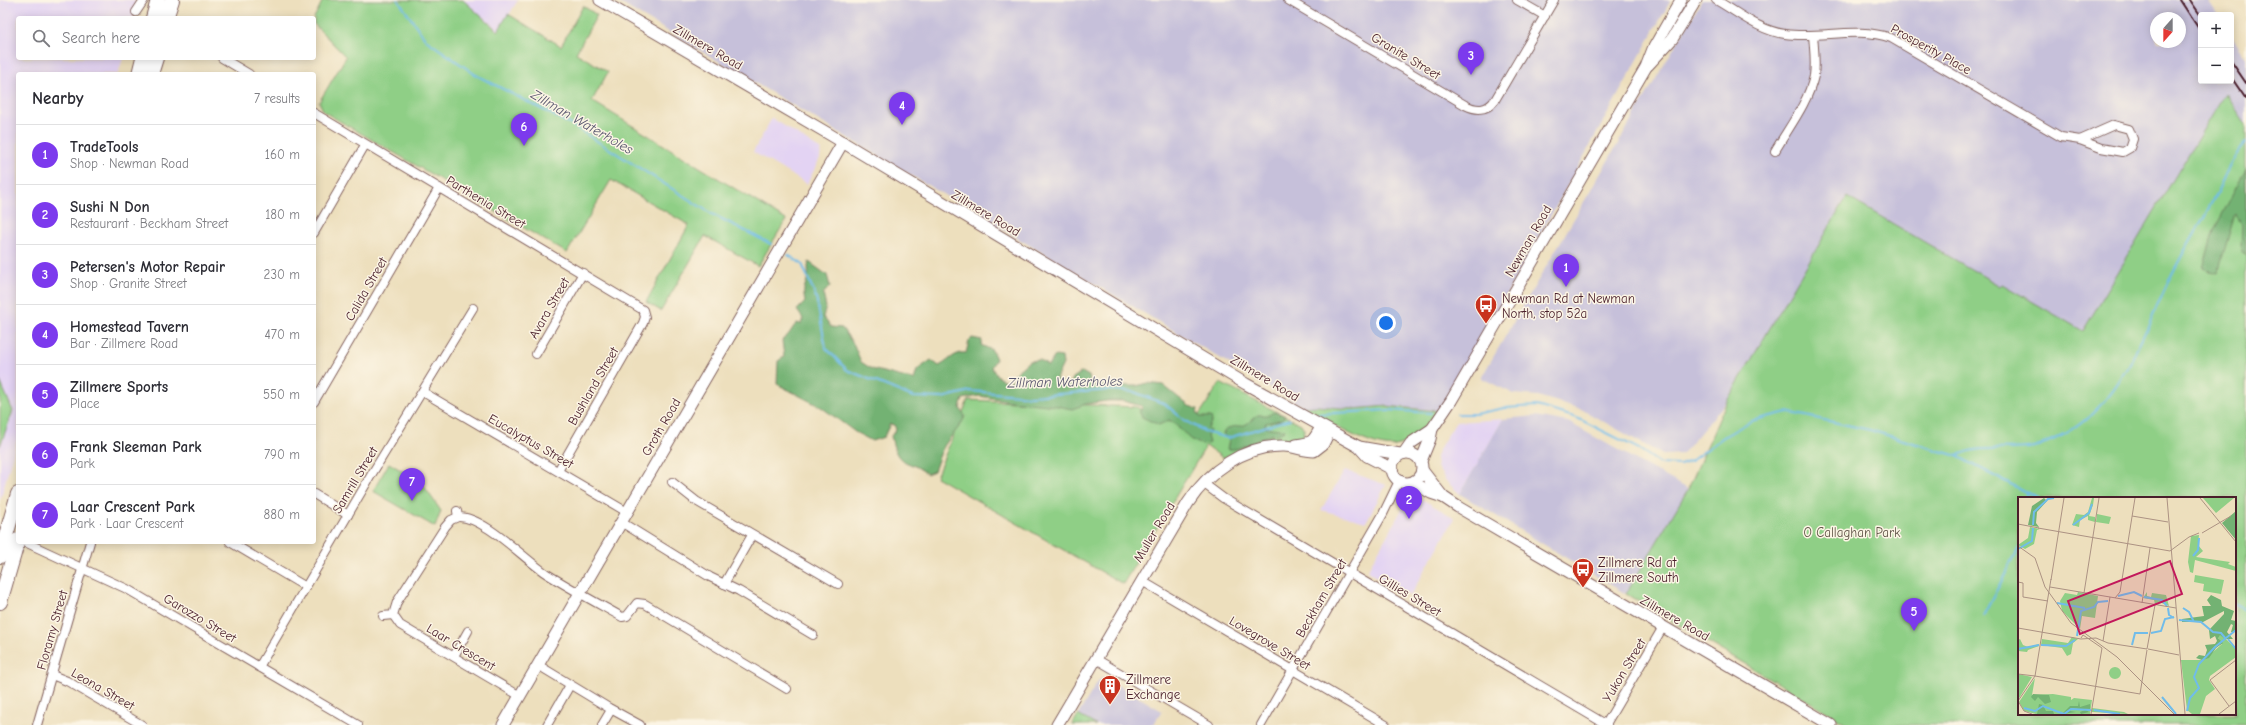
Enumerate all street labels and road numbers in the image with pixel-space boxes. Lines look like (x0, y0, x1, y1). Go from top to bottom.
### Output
street label: Zillmere Road (671, 21, 745, 73)
street label: Prosperity Place (1888, 21, 1974, 77)
street label: Granite Street (1369, 30, 1444, 83)
street label: Parthenia Street (444, 173, 529, 232)
street label: Zillmere Road (949, 187, 1023, 239)
street label: Newman Road (1502, 203, 1554, 279)
street label: Calida Street (342, 253, 391, 323)
street label: Avara Street (526, 274, 573, 341)
street label: Bushland Street (565, 343, 622, 428)
street label: Zillmere Road (1228, 352, 1302, 404)
street label: Groth Road (638, 395, 684, 459)
street label: Eucalyptus Street (486, 411, 577, 472)
street label: Samrill Street (329, 443, 381, 516)
street label: Muller Road (1130, 499, 1178, 565)
street label: Beckham Street (1292, 555, 1350, 640)
street label: Gillies Street (1376, 571, 1445, 620)
street label: Floramy Street (33, 587, 71, 672)
street label: Garozzo Street (161, 590, 240, 646)
street label: Zillmere Road (1638, 592, 1712, 644)
street label: Lovegrove Street (1227, 613, 1314, 674)
street label: Laar Crescent (424, 621, 499, 674)
street label: Yukon Street (1599, 634, 1649, 704)
street label: Leona Street (69, 665, 138, 714)

